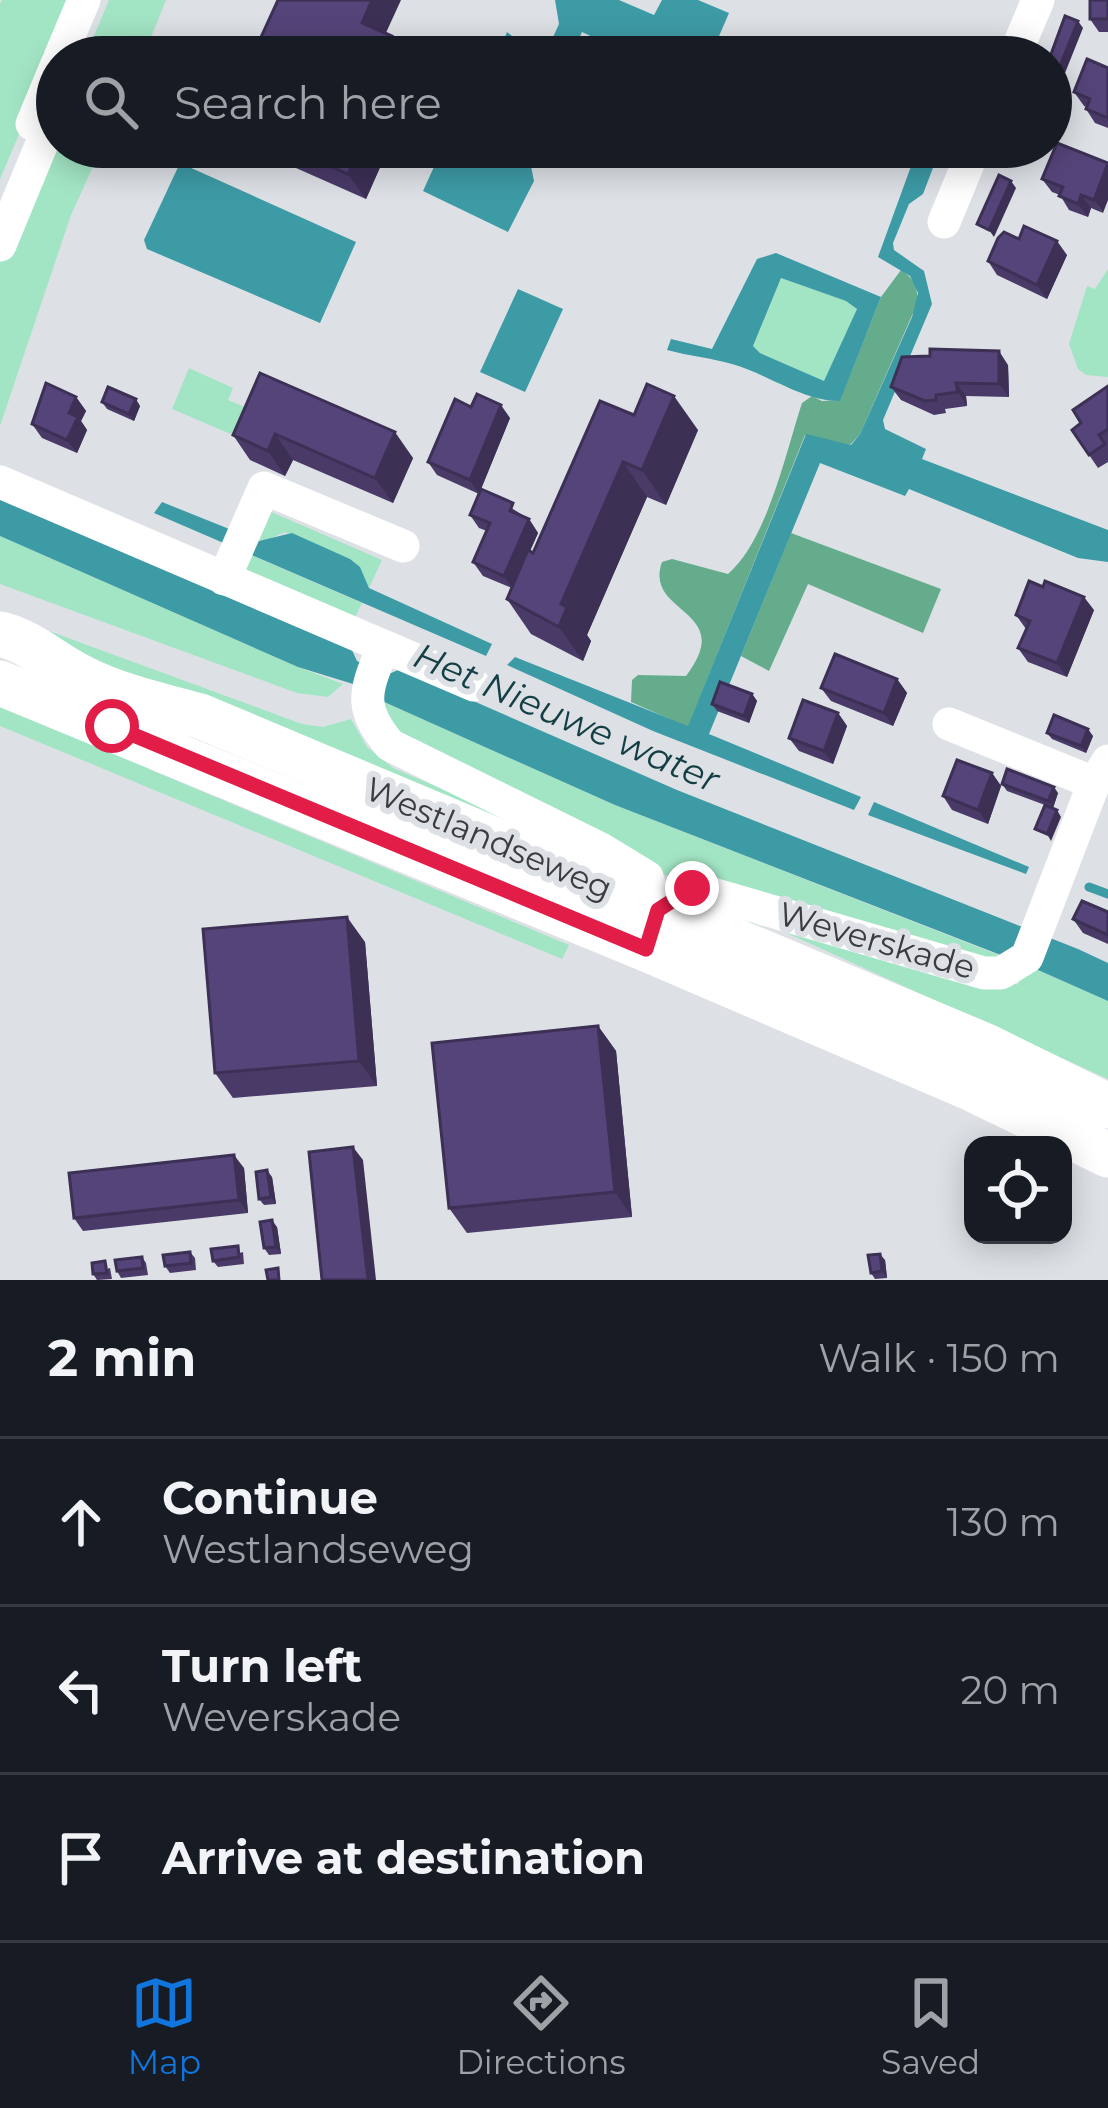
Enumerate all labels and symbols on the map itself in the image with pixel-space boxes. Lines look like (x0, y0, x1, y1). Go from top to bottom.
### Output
water label: Het Nieuwe water (407, 633, 728, 802)
route start (85, 699, 139, 753)
street label: Westlandseweg (360, 768, 618, 908)
route end (665, 861, 719, 915)
street label: Weverskade (774, 893, 980, 987)

